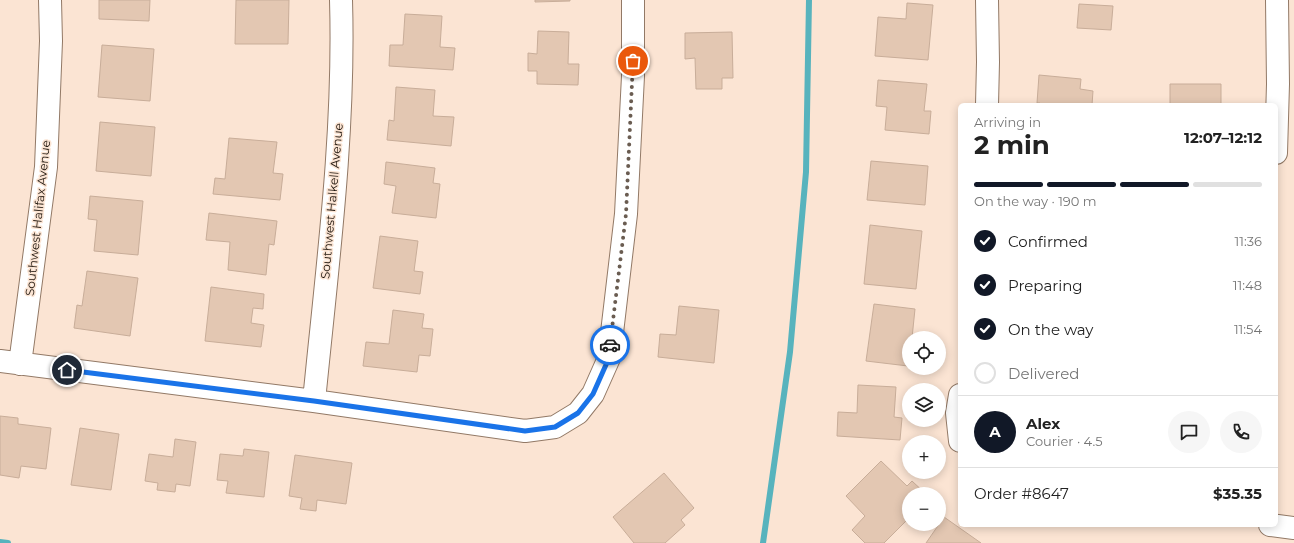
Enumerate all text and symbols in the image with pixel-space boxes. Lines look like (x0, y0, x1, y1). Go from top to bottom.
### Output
pin (616, 44, 650, 78)
icon: bag (622, 50, 644, 72)
text: Arriving in (974, 114, 1041, 130)
street label: Southwest Halkell Avenue (317, 122, 346, 280)
text: 12:07–12:12 (1184, 128, 1262, 147)
text: 2 min (974, 129, 1050, 161)
street label: Southwest Halifax Avenue (22, 139, 53, 297)
text: On the way · 190 m (974, 193, 1097, 209)
icon: check (974, 230, 996, 252)
text: Confirmed (1008, 232, 1088, 251)
text: 11:36 (1235, 233, 1262, 249)
icon: check (974, 274, 996, 296)
text: Preparing (1008, 276, 1083, 295)
text: 11:48 (1233, 277, 1262, 293)
icon: check (974, 318, 996, 340)
text: On the way (1008, 320, 1093, 339)
text: 11:54 (1234, 321, 1262, 337)
courier (590, 325, 630, 365)
map controls (902, 331, 946, 531)
button: locate (902, 331, 946, 375)
icon: car (599, 334, 621, 356)
pin (50, 353, 84, 387)
icon: home (56, 359, 78, 381)
text: Delivered (1008, 364, 1080, 383)
button: layers (902, 383, 946, 427)
button: chat (1168, 411, 1210, 453)
button: phone (1220, 411, 1262, 453)
text: Alex (1026, 414, 1060, 433)
text: A (989, 422, 1001, 441)
text: Courier · 4.5 (1026, 433, 1103, 449)
button: + (902, 435, 946, 479)
text: Order #8647 (974, 484, 1069, 503)
text: $35.35 (1213, 484, 1262, 503)
button: − (902, 487, 946, 531)

